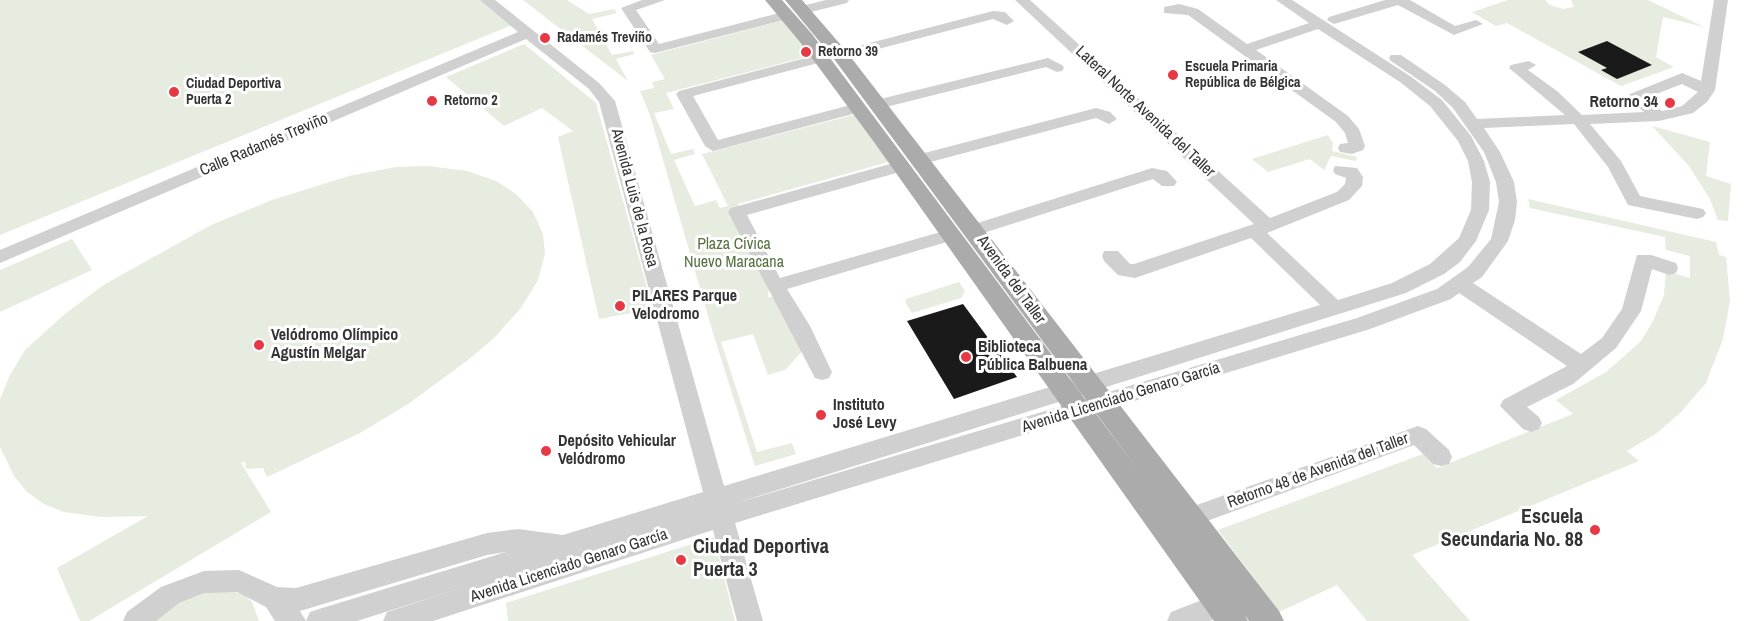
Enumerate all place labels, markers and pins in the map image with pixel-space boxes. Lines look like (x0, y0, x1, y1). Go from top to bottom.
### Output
place label: Radamés Treviño (557, 30, 652, 46)
marker: Radamés Treviño (538, 31, 552, 45)
place label: Retorno 39 (818, 44, 878, 60)
marker: Retorno 39 (799, 45, 813, 59)
place label: Escuela Primaria República de Bélgica (1185, 59, 1300, 92)
marker: Escuela Primaria República de Bélgica (1166, 68, 1180, 82)
place label: Ciudad Deportiva Puerta 2 (186, 76, 281, 108)
marker: Ciudad Deportiva Puerta 2 (167, 85, 181, 99)
place label: Retorno 2 (444, 93, 498, 109)
place label: Retorno 34 (1589, 93, 1658, 113)
marker: Retorno 2 (425, 94, 439, 108)
marker: Retorno 34 (1663, 96, 1677, 110)
place label: PILARES Parque Velodromo (632, 287, 737, 325)
marker: PILARES Parque Velodromo (613, 299, 627, 313)
place label: Velódromo Olímpico Agustín Melgar (271, 326, 398, 364)
marker: Velódromo Olímpico Agustín Melgar (252, 338, 266, 352)
place label: Biblioteca Pública Balbuena (978, 338, 1087, 376)
marker: Biblioteca Pública Balbuena (959, 350, 973, 364)
place label: Instituto José Levy (833, 396, 896, 434)
marker: Instituto José Levy (814, 408, 828, 422)
place label: Depósito Vehicular Velódromo (558, 432, 676, 470)
marker: Depósito Vehicular Velódromo (539, 444, 553, 458)
place label: Escuela Secundaria No. 88 (1441, 506, 1583, 553)
marker: Escuela Secundaria No. 88 (1588, 523, 1602, 537)
place label: Ciudad Deportiva Puerta 3 (693, 536, 829, 583)
marker: Ciudad Deportiva Puerta 3 (674, 553, 688, 567)

